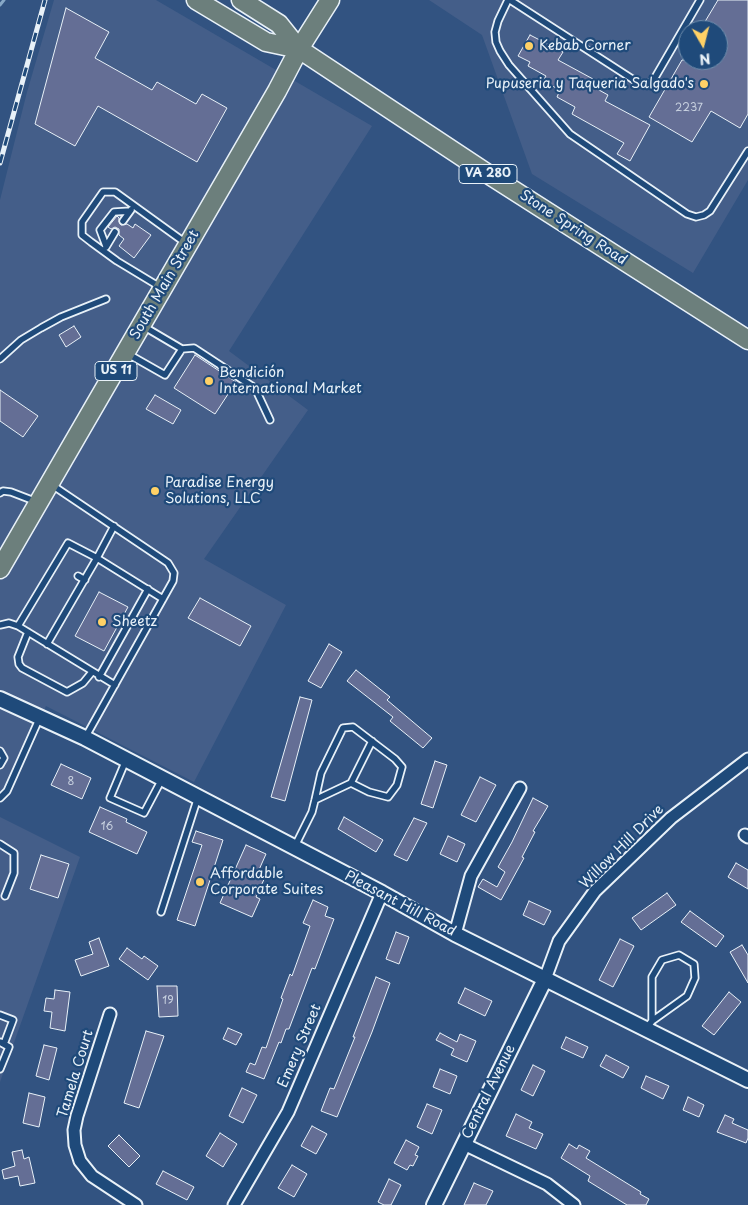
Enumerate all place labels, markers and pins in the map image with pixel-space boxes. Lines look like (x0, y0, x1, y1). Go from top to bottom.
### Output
place label: Kebab Corner (539, 38, 631, 54)
marker: Kebab Corner (523, 40, 535, 52)
place label: Pupuseria y Taqueria Salgado's (486, 76, 694, 92)
marker: Pupuseria y Taqueria Salgado's (698, 78, 710, 90)
place label: Bendición International Market (219, 365, 362, 398)
marker: Bendición International Market (203, 375, 215, 387)
place label: Paradise Energy Solutions, LLC (165, 475, 274, 508)
marker: Paradise Energy Solutions, LLC (149, 485, 161, 497)
place label: Sheetz (112, 614, 157, 630)
marker: Sheetz (96, 616, 108, 628)
place label: Affordable Corporate Suites (210, 866, 323, 899)
marker: Affordable Corporate Suites (194, 876, 206, 888)

